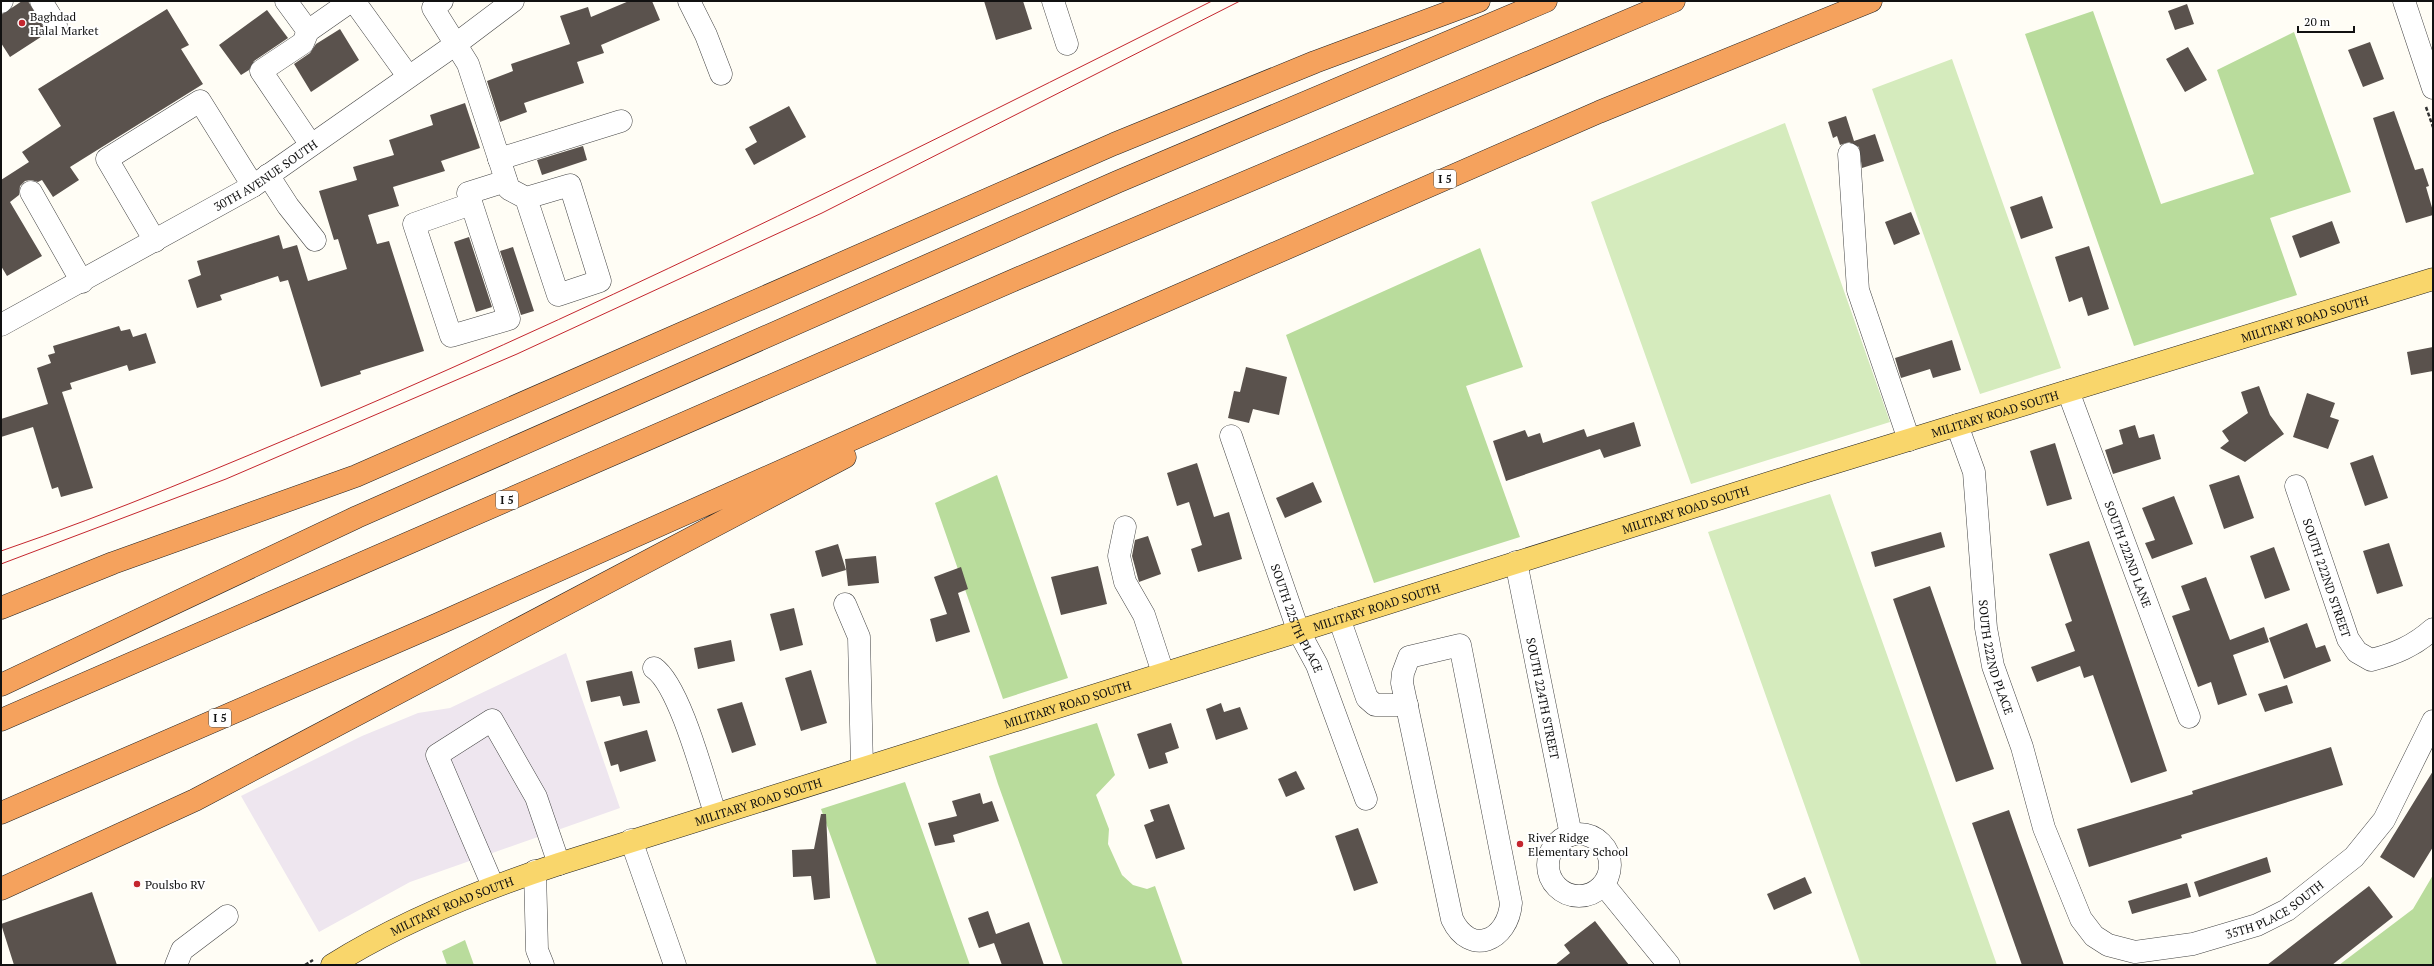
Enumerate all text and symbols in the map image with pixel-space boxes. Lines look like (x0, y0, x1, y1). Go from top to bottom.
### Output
scale bar (2298, 8, 2354, 34)
place label: Baghdad Halal Market (30, 9, 99, 38)
text: 20 m (2304, 14, 2331, 29)
marker: Baghdad Halal Market (17, 18, 27, 28)
street label: 30TH AVENUE SOUTH (211, 136, 320, 214)
road number: I 5 (1434, 170, 1456, 188)
street label: MILITARY ROAD SOUTH (2239, 292, 2370, 345)
street label: MILITARY ROAD SOUTH (1929, 387, 2061, 440)
street label: MILITARY ROAD SOUTH (1620, 482, 1751, 536)
road number: I 5 (496, 491, 518, 509)
street label: SOUTH 222ND LANE (2102, 499, 2155, 609)
street label: SOUTH 222ND STREET (2300, 516, 2355, 640)
street label: SOUTH 225TH PLACE (1268, 562, 1327, 675)
street label: MILITARY ROAD SOUTH (1311, 580, 1442, 634)
street label: SOUTH 222ND PLACE (1976, 599, 2017, 716)
street label: SOUTH 224TH STREET (1524, 636, 1563, 761)
street label: MILITARY ROAD SOUTH (1002, 677, 1133, 731)
road number: I 5 (209, 709, 231, 727)
street label: MILITARY ROAD SOUTH (693, 774, 824, 828)
place label: River Ridge Elementary School (1528, 830, 1629, 859)
marker: River Ridge Elementary School (1515, 839, 1525, 849)
street label: MILITARY ROAD SOUTH (388, 873, 516, 938)
place label: Poulsbo RV (145, 877, 206, 892)
street label: 35TH PLACE SOUTH (2223, 877, 2326, 942)
marker: Poulsbo RV (132, 879, 142, 889)

